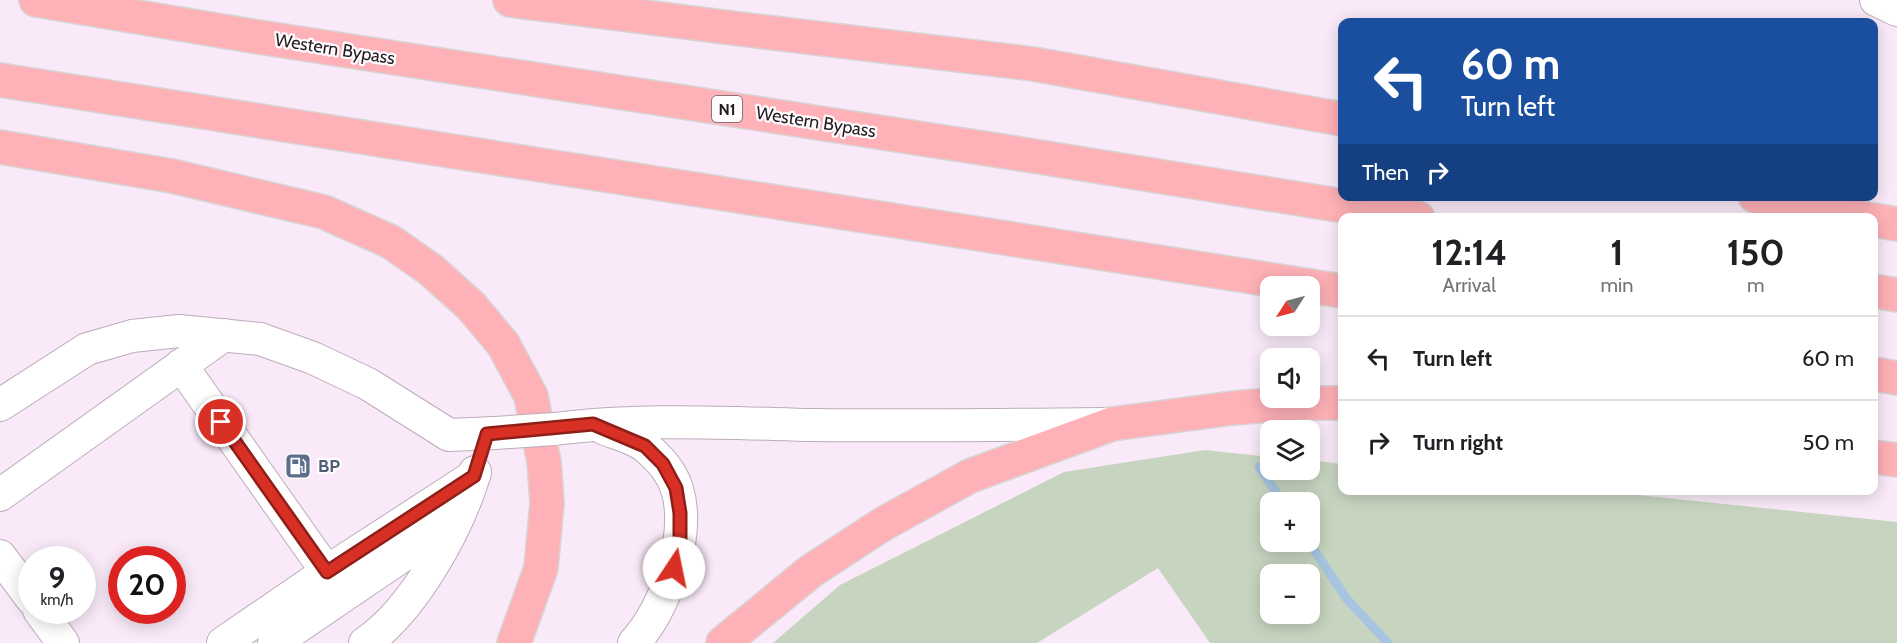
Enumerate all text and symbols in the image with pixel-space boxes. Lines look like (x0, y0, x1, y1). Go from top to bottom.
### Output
street label: Western Bypass (273, 29, 397, 69)
text: 60 m (1461, 38, 1560, 90)
icon: left (1362, 42, 1440, 120)
text: Turn left (1461, 90, 1555, 123)
road number: N1 (712, 96, 742, 122)
street label: Western Bypass (754, 102, 878, 142)
icon: right (1421, 156, 1454, 189)
text: Then (1362, 159, 1409, 186)
text: 12:14 (1431, 230, 1507, 274)
text: 1 (1610, 230, 1624, 274)
text: 150 (1727, 230, 1785, 274)
text: Arrival (1443, 273, 1496, 297)
text: min (1600, 273, 1633, 297)
text: m (1747, 273, 1764, 297)
north arrow (1260, 276, 1320, 336)
map controls (1260, 276, 1320, 624)
icon: left (1362, 342, 1395, 375)
text: Turn left (1413, 345, 1492, 372)
text: 60 m (1802, 345, 1854, 372)
button: sound (1260, 348, 1320, 408)
pin (195, 396, 246, 447)
icon: arrive (204, 405, 237, 438)
button: layers (1260, 420, 1320, 480)
icon: right (1362, 426, 1395, 459)
text: Turn right (1413, 429, 1503, 456)
text: 50 m (1802, 429, 1854, 456)
fuel station icon: BP (283, 451, 313, 481)
place label: BP (318, 455, 340, 477)
button: + (1260, 492, 1320, 552)
position arrow (642, 536, 706, 600)
speed limit sign: 20 (108, 546, 186, 624)
text: 9 (49, 559, 65, 596)
button: − (1260, 564, 1320, 624)
text: km/h (41, 591, 73, 609)

